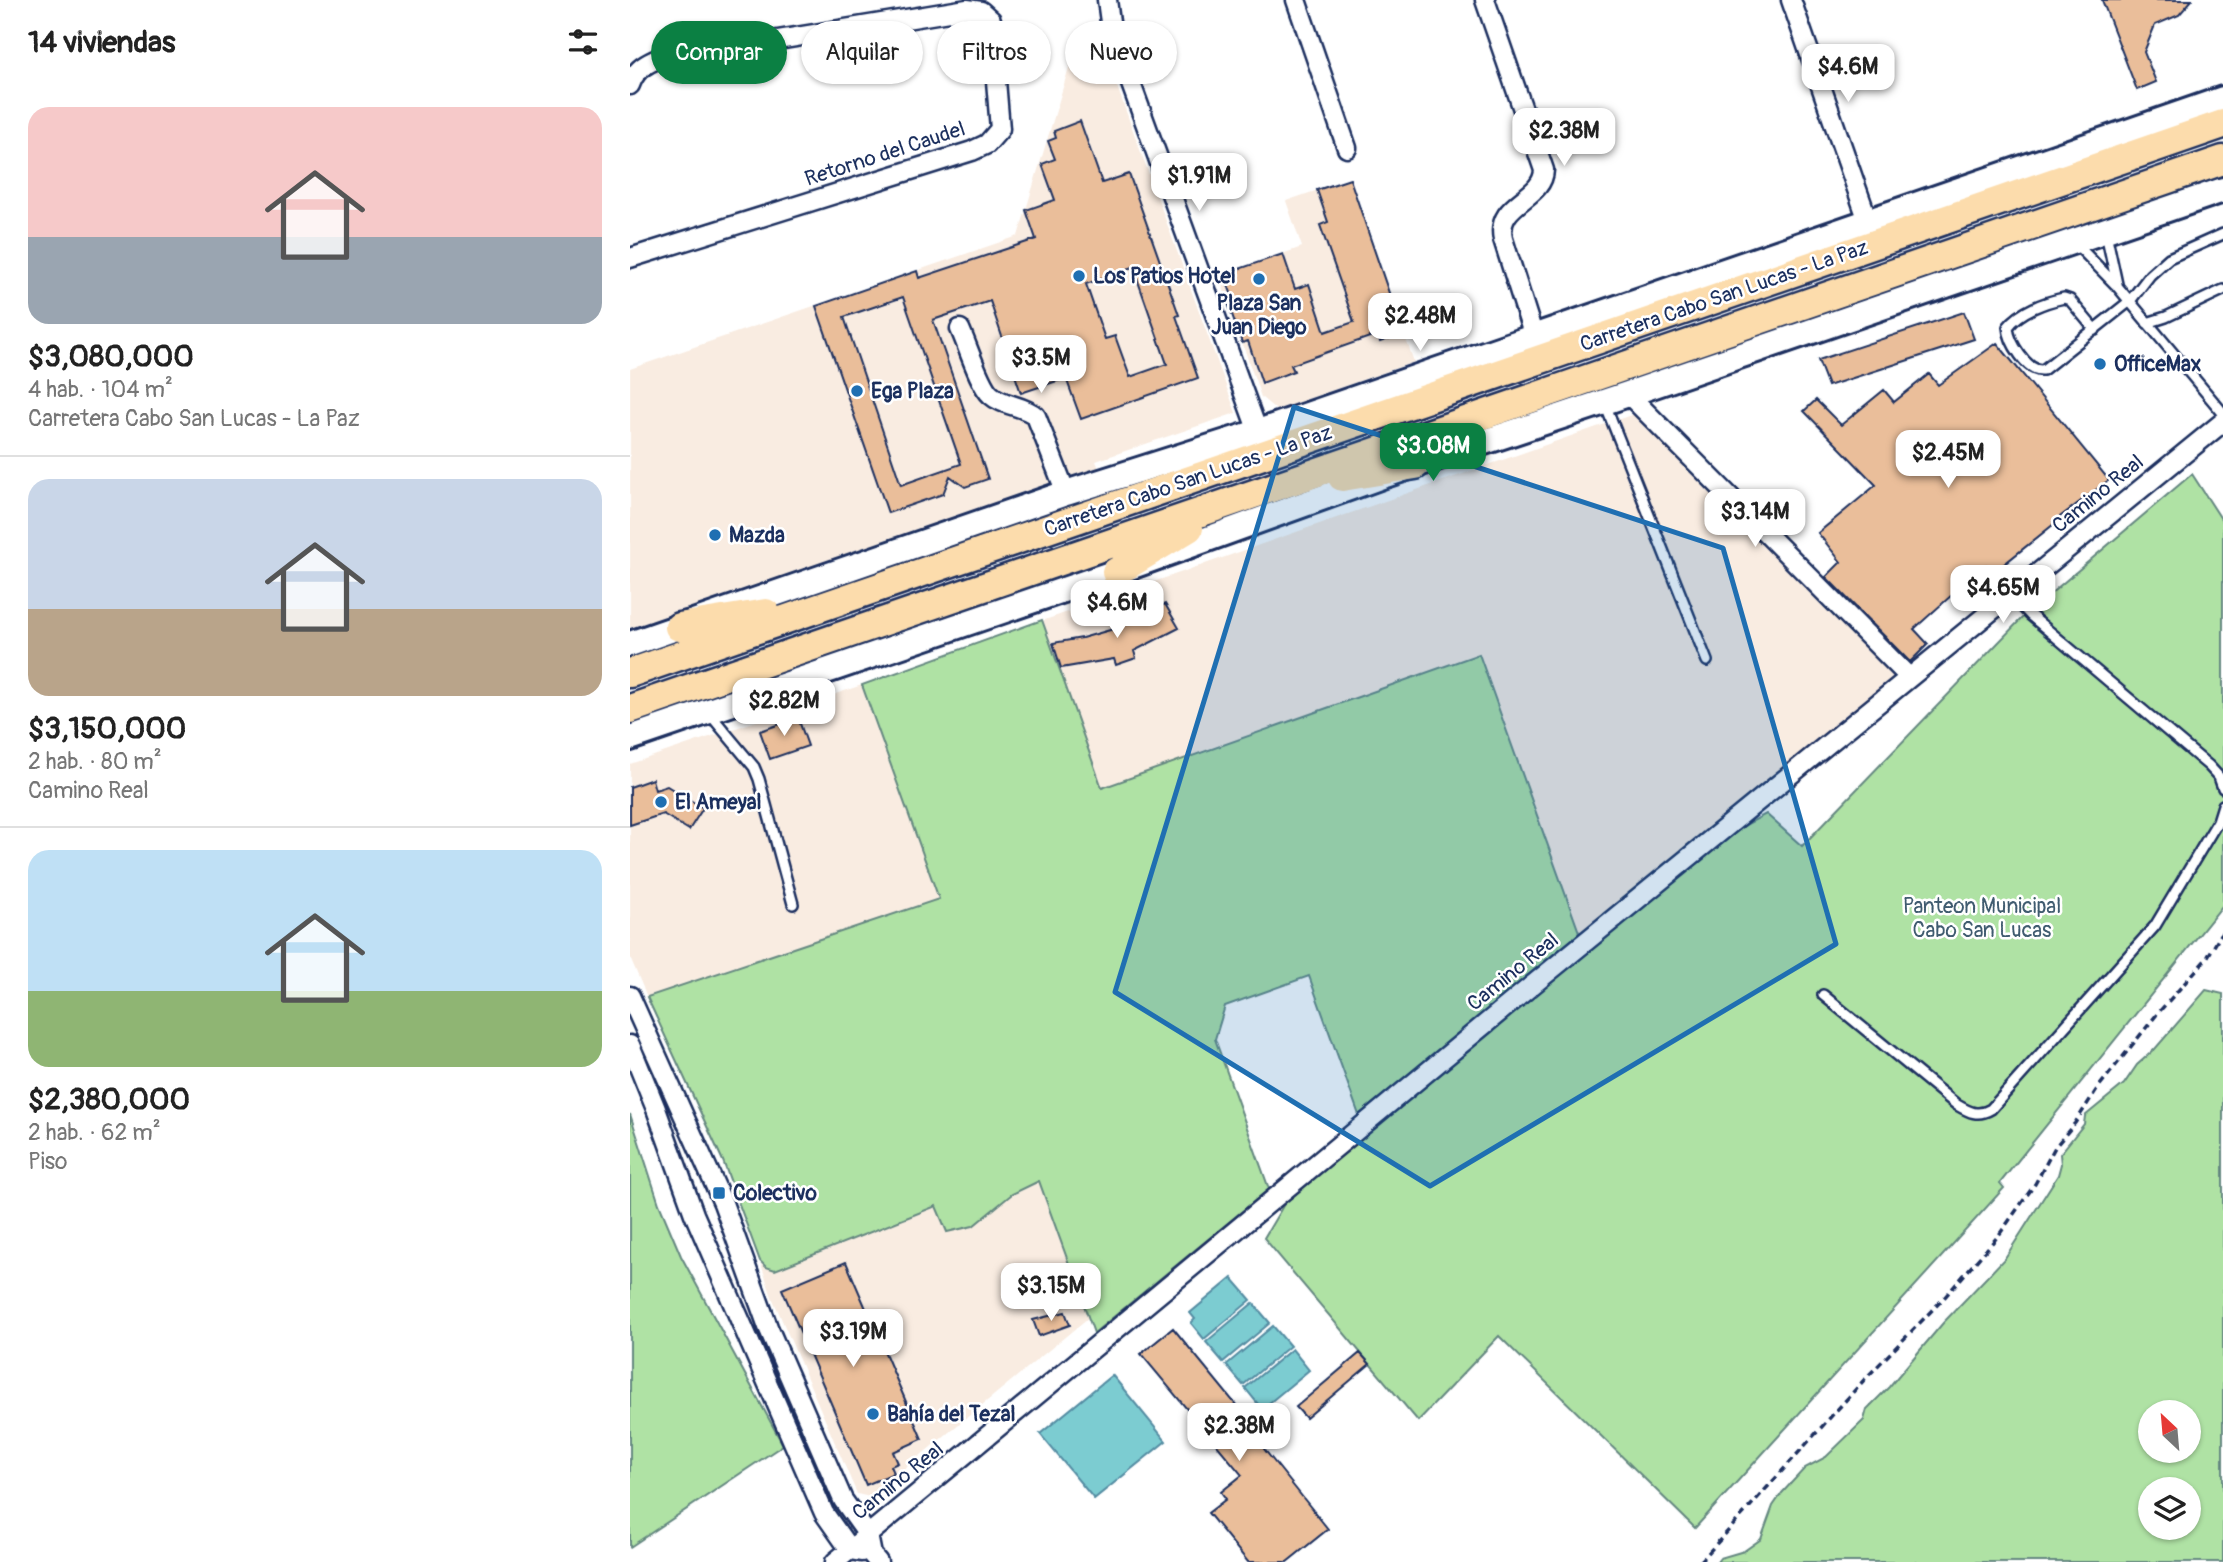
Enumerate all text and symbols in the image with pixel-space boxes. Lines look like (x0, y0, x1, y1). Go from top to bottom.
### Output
chip: Comprar (651, 21, 787, 84)
chip: Alquilar (801, 21, 923, 84)
chip: Filtros (937, 21, 1051, 84)
chip: Nuevo (1065, 21, 1177, 84)
icon: filters (564, 23, 602, 61)
text: 14 viviendas (28, 24, 175, 61)
pin: $4.6M (1799, 44, 1897, 104)
text: $4.6M (1818, 52, 1878, 81)
pin: $2.38M (1507, 108, 1621, 168)
street label: Retorno del Caudel (801, 115, 969, 193)
text: $2.38M (1528, 116, 1600, 145)
icon: home (252, 152, 378, 278)
pin: $1.91M (1142, 154, 1256, 213)
text: $1.91M (1167, 161, 1231, 190)
street label: Carretera Cabo San Lucas - La Paz (1576, 234, 1872, 358)
place label: Los Patios Hotel (1093, 263, 1236, 290)
marker: Los Patios Hotel (1071, 268, 1087, 284)
marker: Plaza San Juan Diego (1251, 271, 1267, 287)
place label: Plaza San Juan Diego (1211, 290, 1307, 341)
pin: $2.48M (1363, 294, 1477, 353)
text: $2.48M (1384, 301, 1456, 330)
pin: $3.5M (992, 336, 1090, 395)
text: $3,080,000 (28, 338, 194, 375)
text: $3.5M (1011, 343, 1071, 372)
place label: OfficeMax (2114, 351, 2201, 378)
marker: OfficeMax (2092, 356, 2108, 372)
text: 4 hab. · 104 m² (28, 375, 173, 404)
place label: Ega Plaza (871, 378, 954, 405)
marker: Ega Plaza (849, 383, 865, 399)
text: Carretera Cabo San Lucas - La Paz (28, 404, 360, 433)
street label: Carretera Cabo San Lucas - La Paz (1040, 419, 1336, 543)
pin: $3.08M (1376, 424, 1490, 483)
pin: $2.45M (1891, 430, 2005, 490)
text: $3.08M (1396, 431, 1470, 460)
text: $2.45M (1912, 438, 1984, 467)
street label: Camino Real (2047, 449, 2149, 539)
pin: $3.14M (1698, 490, 1812, 549)
text: $3.14M (1720, 497, 1790, 526)
place label: Mazda (729, 522, 785, 549)
icon: home (252, 524, 378, 650)
marker: Mazda (707, 527, 723, 543)
pin: $4.65M (1946, 566, 2060, 625)
text: $4.65M (1966, 573, 2040, 602)
pin: $4.6M (1068, 580, 1166, 640)
text: $4.6M (1087, 588, 1147, 617)
pin: $2.82M (727, 678, 841, 738)
text: $2.82M (748, 686, 820, 715)
text: $3,150,000 (28, 710, 186, 747)
text: 2 hab. · 80 m² (28, 747, 162, 776)
text: Camino Real (28, 776, 149, 805)
place label: El Ameyal (675, 789, 761, 816)
marker: El Ameyal (653, 794, 669, 810)
park label: Panteon Municipal Cabo San Lucas (1903, 893, 2061, 944)
icon: home (252, 895, 378, 1021)
street label: Camino Real (1462, 927, 1564, 1017)
text: $2,380,000 (28, 1081, 190, 1118)
text: 2 hab. · 62 m² (28, 1118, 161, 1147)
text: Piso (28, 1147, 67, 1176)
place label: Colectivo (733, 1180, 818, 1207)
marker: Colectivo (711, 1185, 727, 1201)
pin: $3.15M (994, 1264, 1108, 1323)
text: $3.15M (1017, 1271, 1085, 1300)
pin: $3.19M (796, 1310, 910, 1369)
text: $3.19M (819, 1317, 887, 1346)
north arrow (2138, 1400, 2202, 1463)
map controls (2138, 1400, 2201, 1540)
place label: Bahía del Tezal (887, 1401, 1016, 1428)
pin: $2.38M (1182, 1404, 1296, 1463)
marker: Bahía del Tezal (865, 1406, 881, 1422)
text: $2.38M (1203, 1411, 1275, 1440)
street label: Camino Real (847, 1436, 949, 1526)
button: layers (2138, 1477, 2201, 1540)

